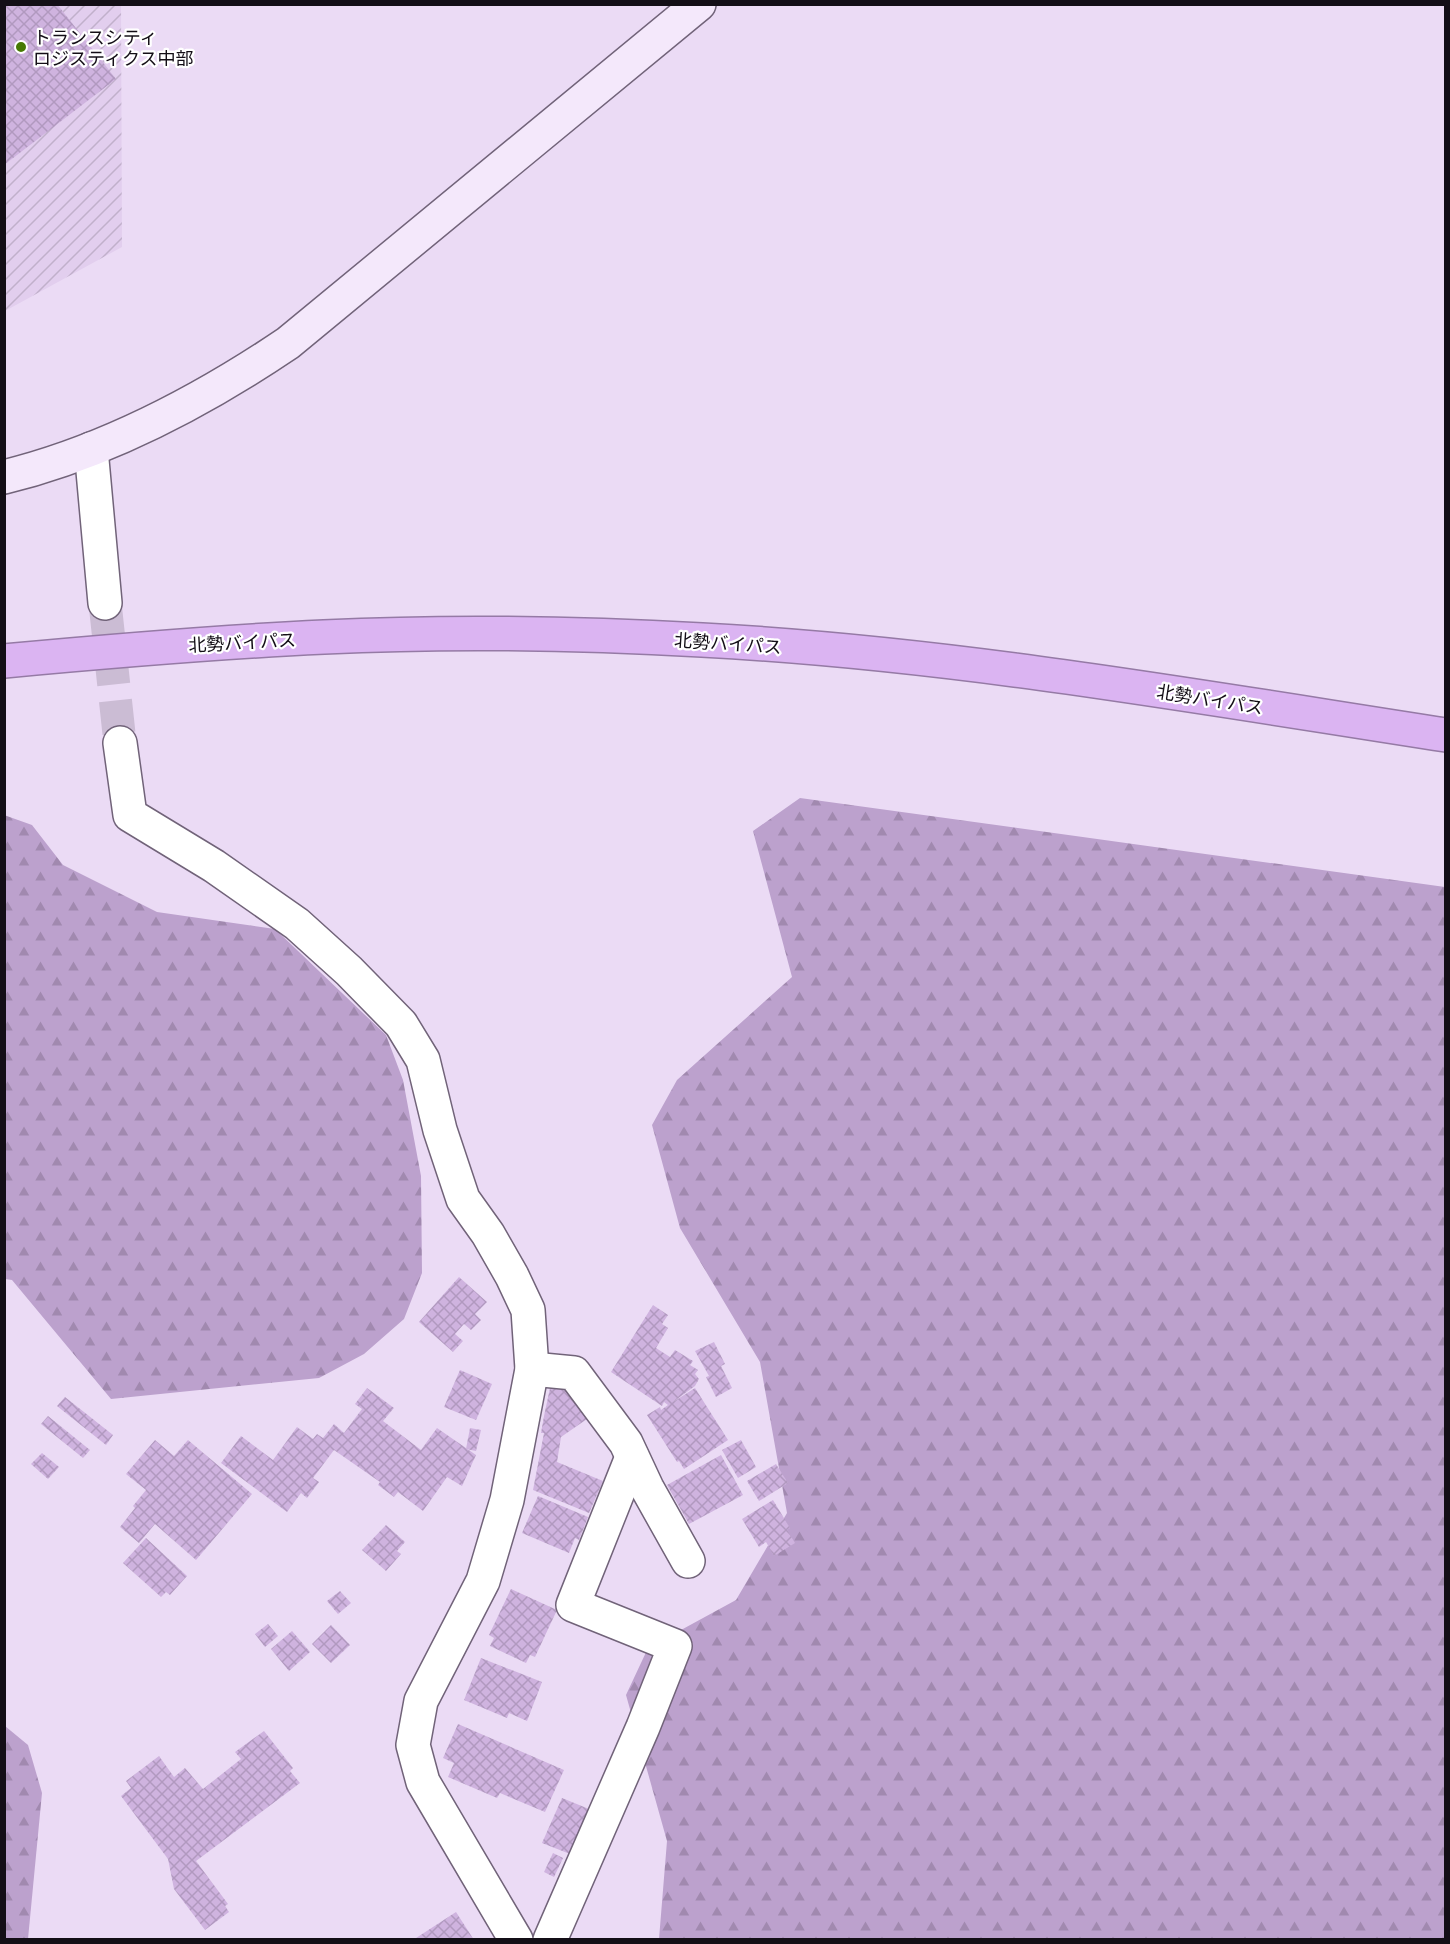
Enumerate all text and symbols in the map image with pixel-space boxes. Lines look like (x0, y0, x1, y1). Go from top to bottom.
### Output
place label: トランスシティ ロジスティクス中部 (33, 25, 193, 70)
marker: トランスシティ ロジスティクス中部 (14, 40, 28, 54)
street label: 北勢バイパス (188, 627, 296, 657)
street label: 北勢バイパス (673, 627, 783, 659)
street label: 北勢バイパス (1155, 679, 1265, 719)

